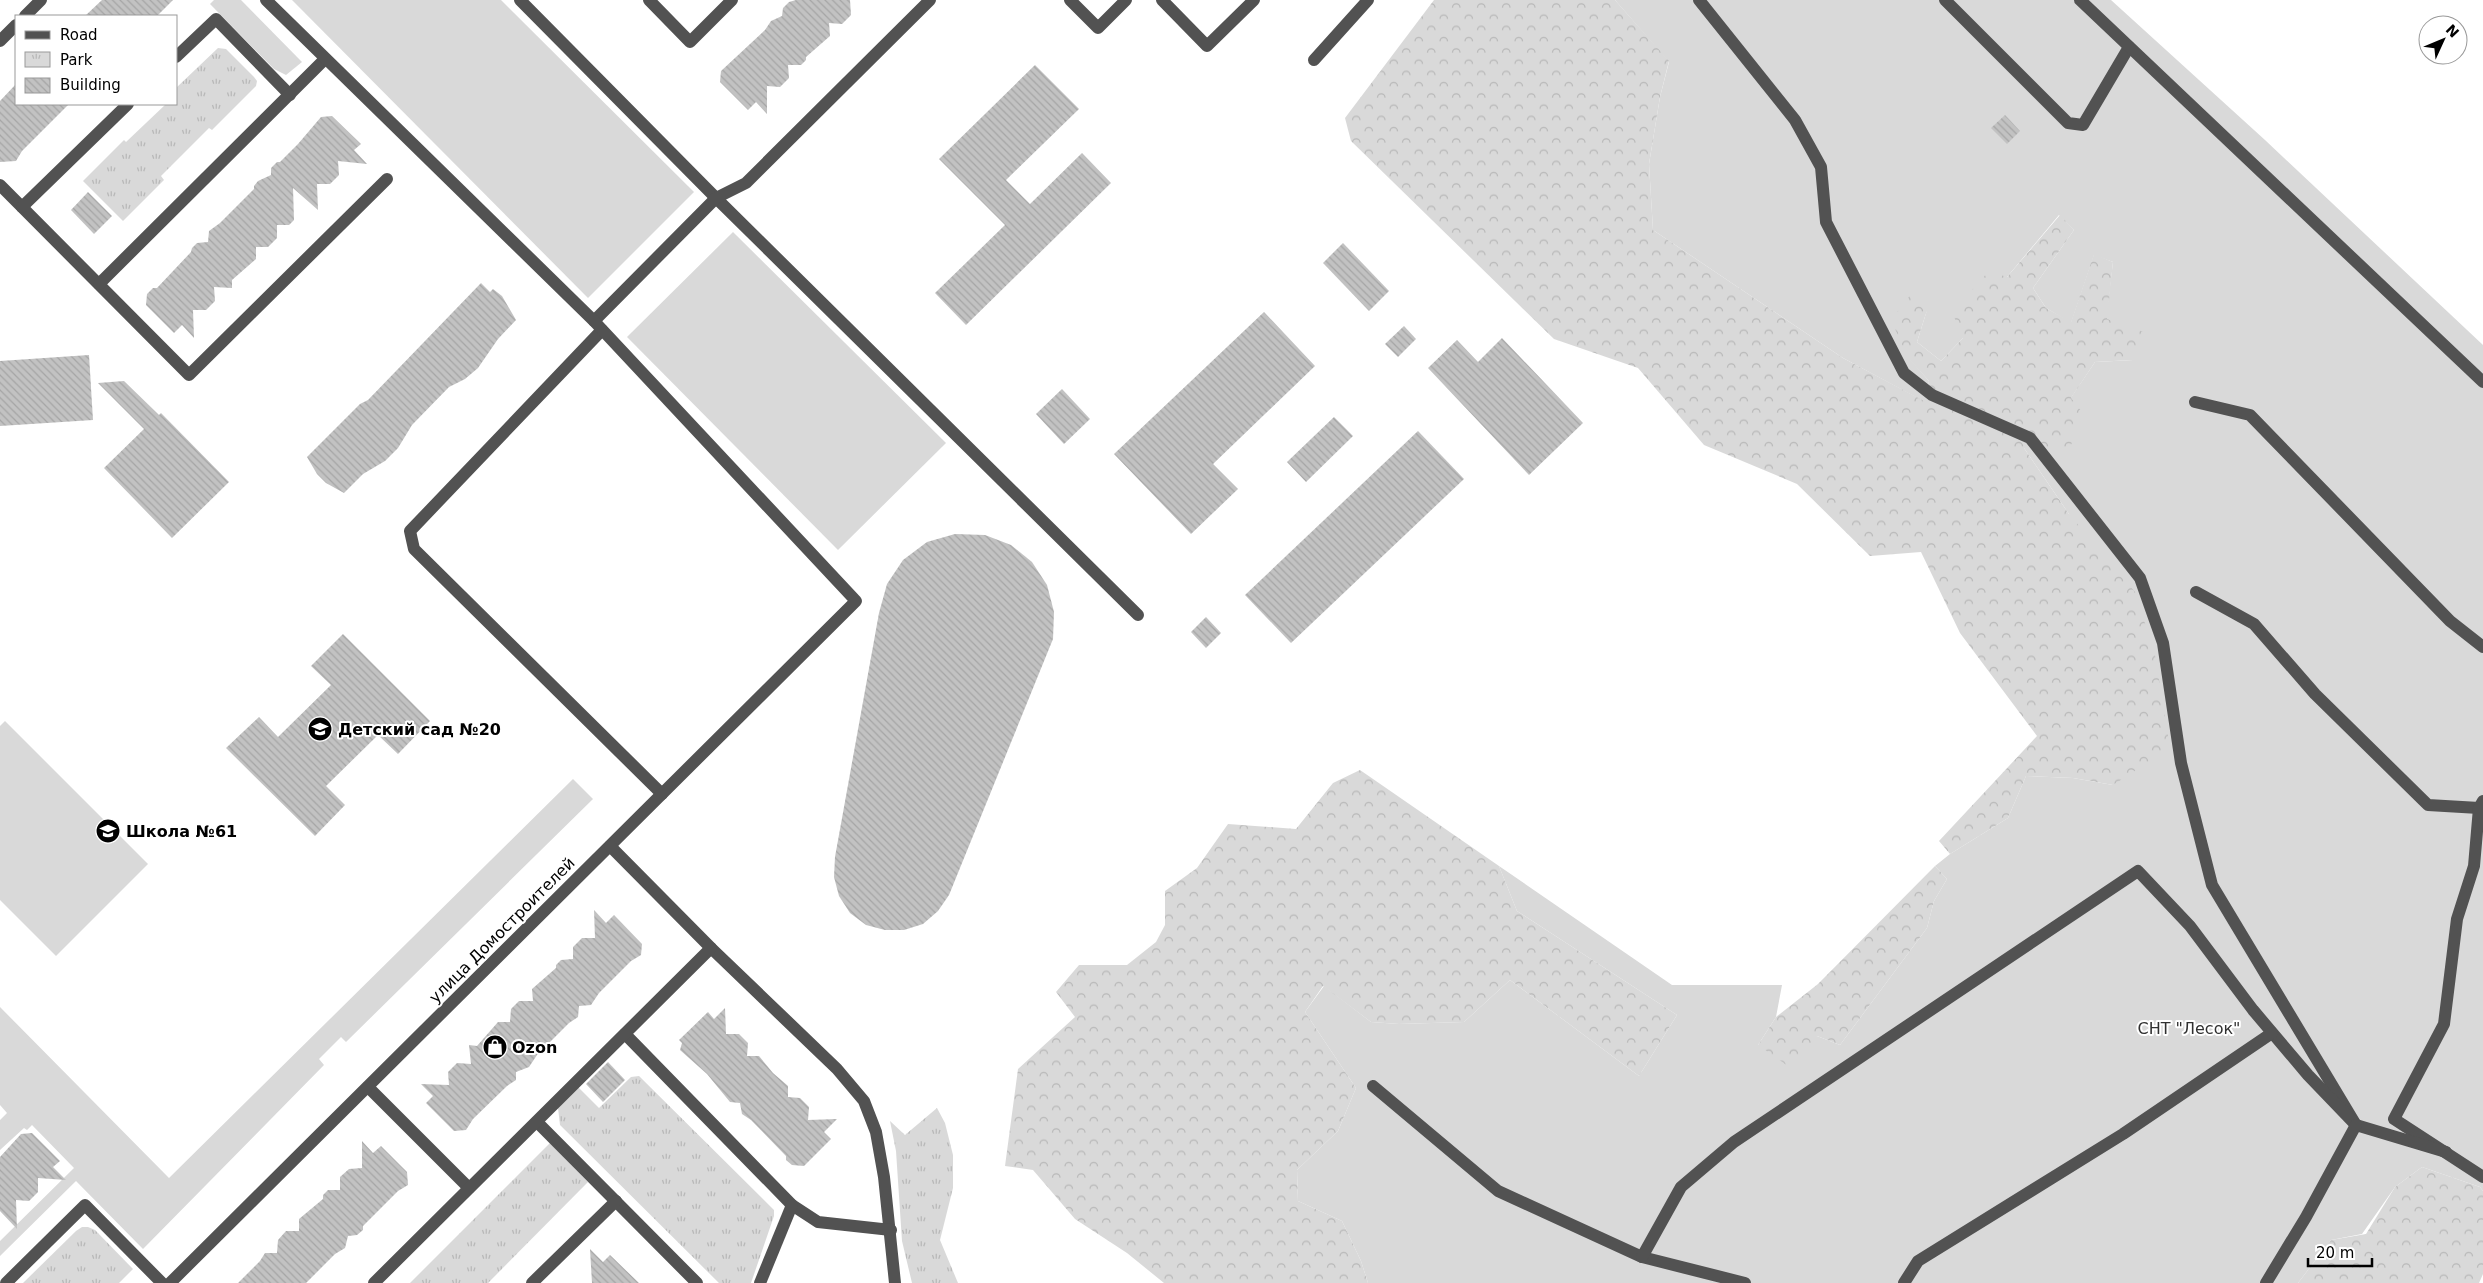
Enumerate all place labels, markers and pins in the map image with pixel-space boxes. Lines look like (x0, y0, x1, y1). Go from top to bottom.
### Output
school or university icon: Детский сад №20 (307, 716, 333, 742)
place label: Детский сад №20 (338, 720, 501, 739)
school or university icon: Школа №61 (95, 818, 121, 844)
place label: Школа №61 (126, 822, 237, 841)
shop icon: Ozon (482, 1034, 508, 1060)
place label: Ozon (512, 1038, 557, 1057)

